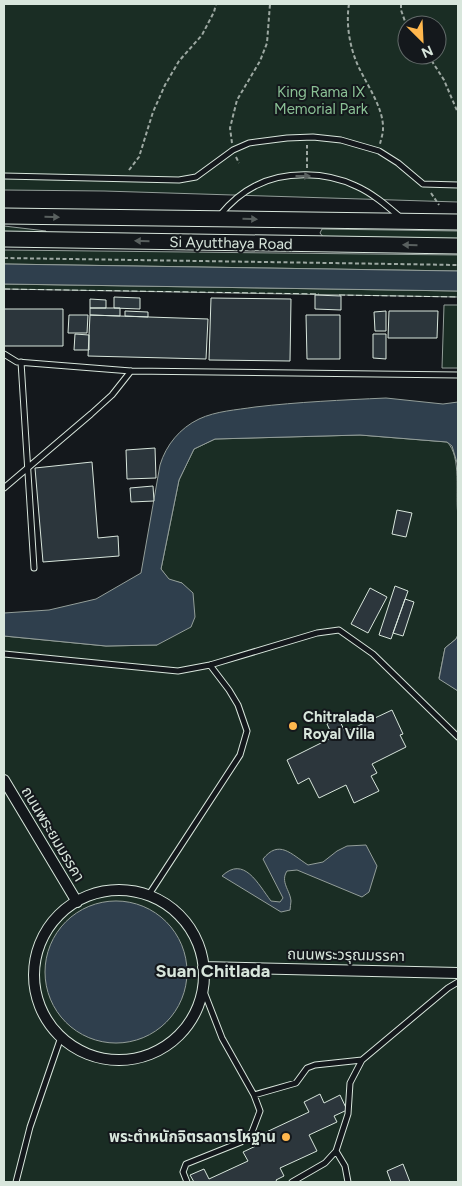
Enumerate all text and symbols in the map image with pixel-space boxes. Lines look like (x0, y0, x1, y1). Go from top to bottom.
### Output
north arrow (397, 15, 447, 65)
text: N (419, 41, 435, 61)
park label: King Rama IX Memorial Park (274, 83, 369, 118)
one-way arrow (296, 172, 312, 180)
one-way arrow (45, 213, 61, 221)
one-way arrow (242, 215, 258, 223)
street label: Si Ayutthaya Road (169, 233, 293, 253)
one-way arrow (134, 237, 150, 245)
one-way arrow (401, 241, 417, 249)
place label: Chitralada Royal Villa (303, 708, 375, 743)
marker: Chitralada Royal Villa (287, 720, 299, 732)
street label: ถนนพระยมมรรคา (18, 783, 88, 885)
street label: ถนนพระวรุณมรรคา (287, 945, 405, 965)
district label: Suan Chitlada (156, 960, 270, 982)
place label: พระตำหนักจิตรลดารโหฐาน (109, 1128, 276, 1146)
marker: พระตำหนักจิตรลดารโหฐาน (280, 1131, 292, 1143)

